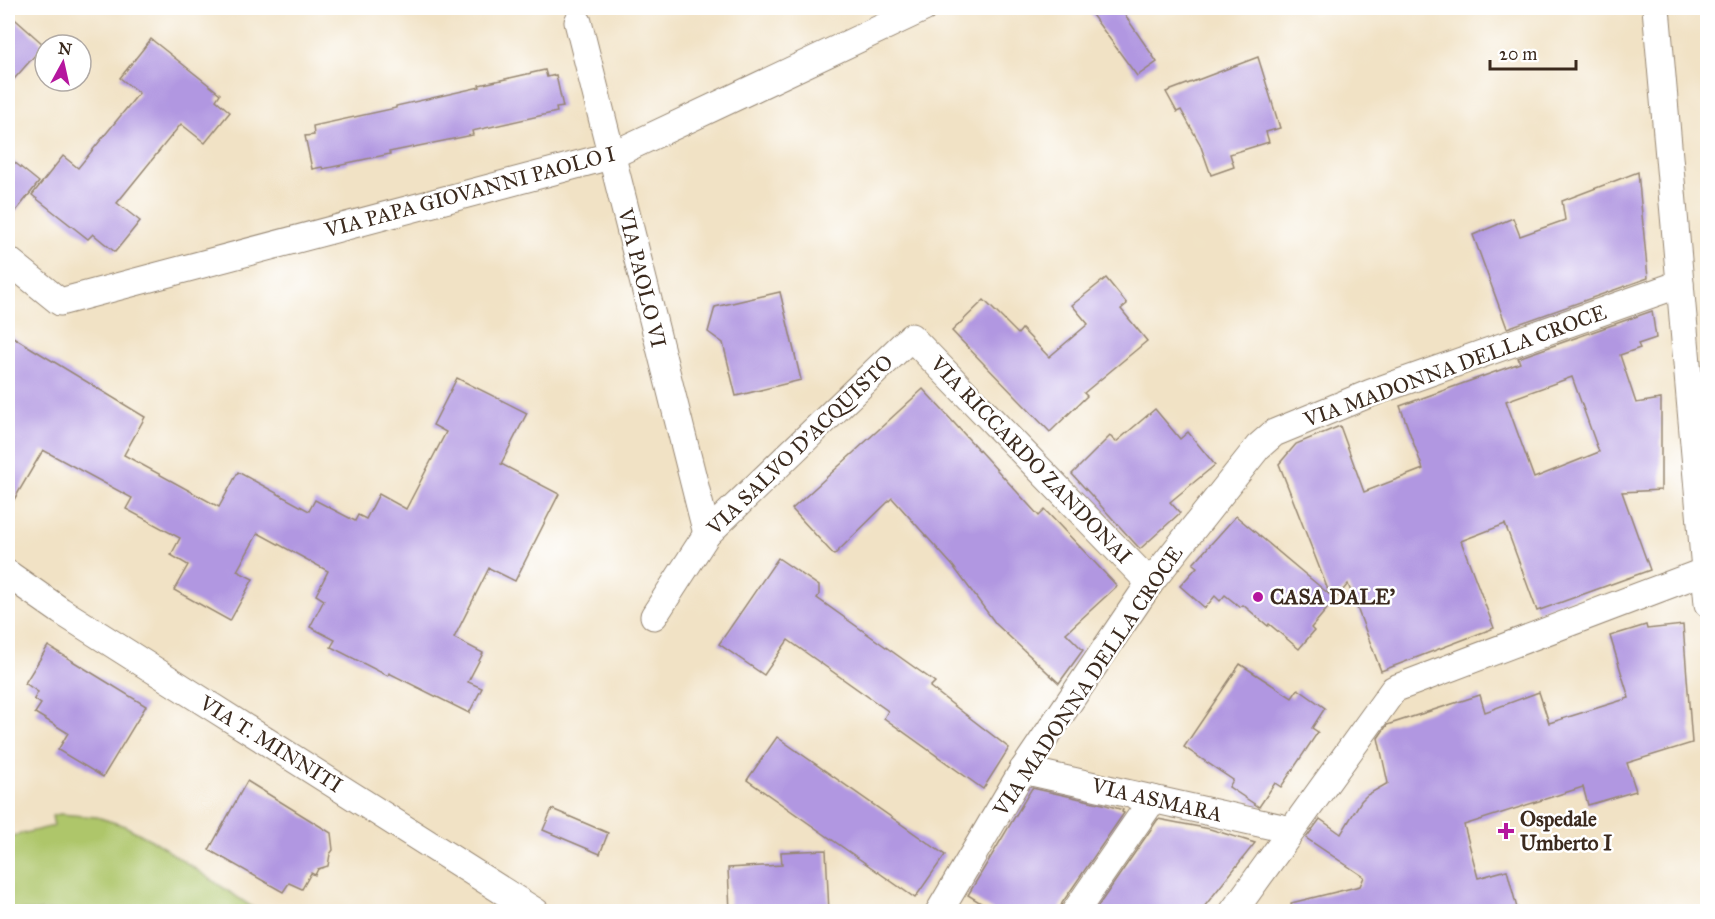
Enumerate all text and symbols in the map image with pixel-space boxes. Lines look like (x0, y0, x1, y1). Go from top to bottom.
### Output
north arrow (33, 33, 93, 93)
scale bar (1490, 33, 1576, 71)
text: N (57, 38, 73, 59)
text: 20 m (1499, 43, 1537, 65)
street label: VIA PAPA GIOVANNI PAOLO I (321, 141, 618, 244)
street label: VIA PAOLO VI (612, 205, 672, 350)
street label: VIA MADONNA DELLA CROCE (1299, 299, 1610, 433)
street label: VIA SALVO D'ACQUISTO (701, 349, 898, 541)
street label: VIA RICCARDO ZANDONAI (924, 350, 1137, 569)
street label: VIA MADONNA DELLA CROCE (987, 541, 1188, 822)
place label: CASA DALE' (1270, 584, 1396, 610)
marker: CASA DALE' (1251, 590, 1265, 604)
street label: VIA T. MINNITI (194, 689, 347, 798)
street label: VIA ASMARA (1088, 772, 1225, 828)
place label: Ospedale Umberto I (1520, 806, 1612, 856)
marker: Ospedale Umberto I (1497, 822, 1515, 840)

